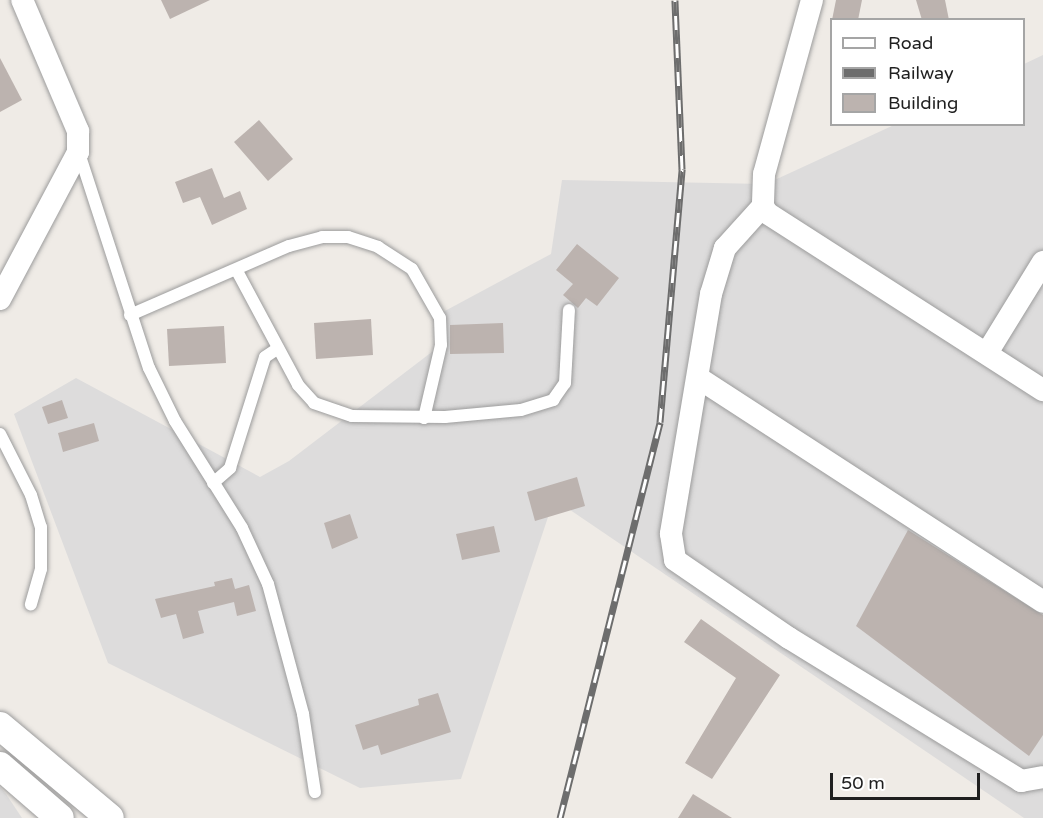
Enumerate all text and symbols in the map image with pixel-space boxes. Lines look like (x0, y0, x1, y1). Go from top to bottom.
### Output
legend (830, 18, 1025, 126)
text: Road (888, 32, 933, 54)
text: Railway (888, 62, 954, 84)
text: Building (888, 92, 958, 114)
scale bar (833, 761, 983, 799)
text: 50 m (841, 772, 885, 794)

